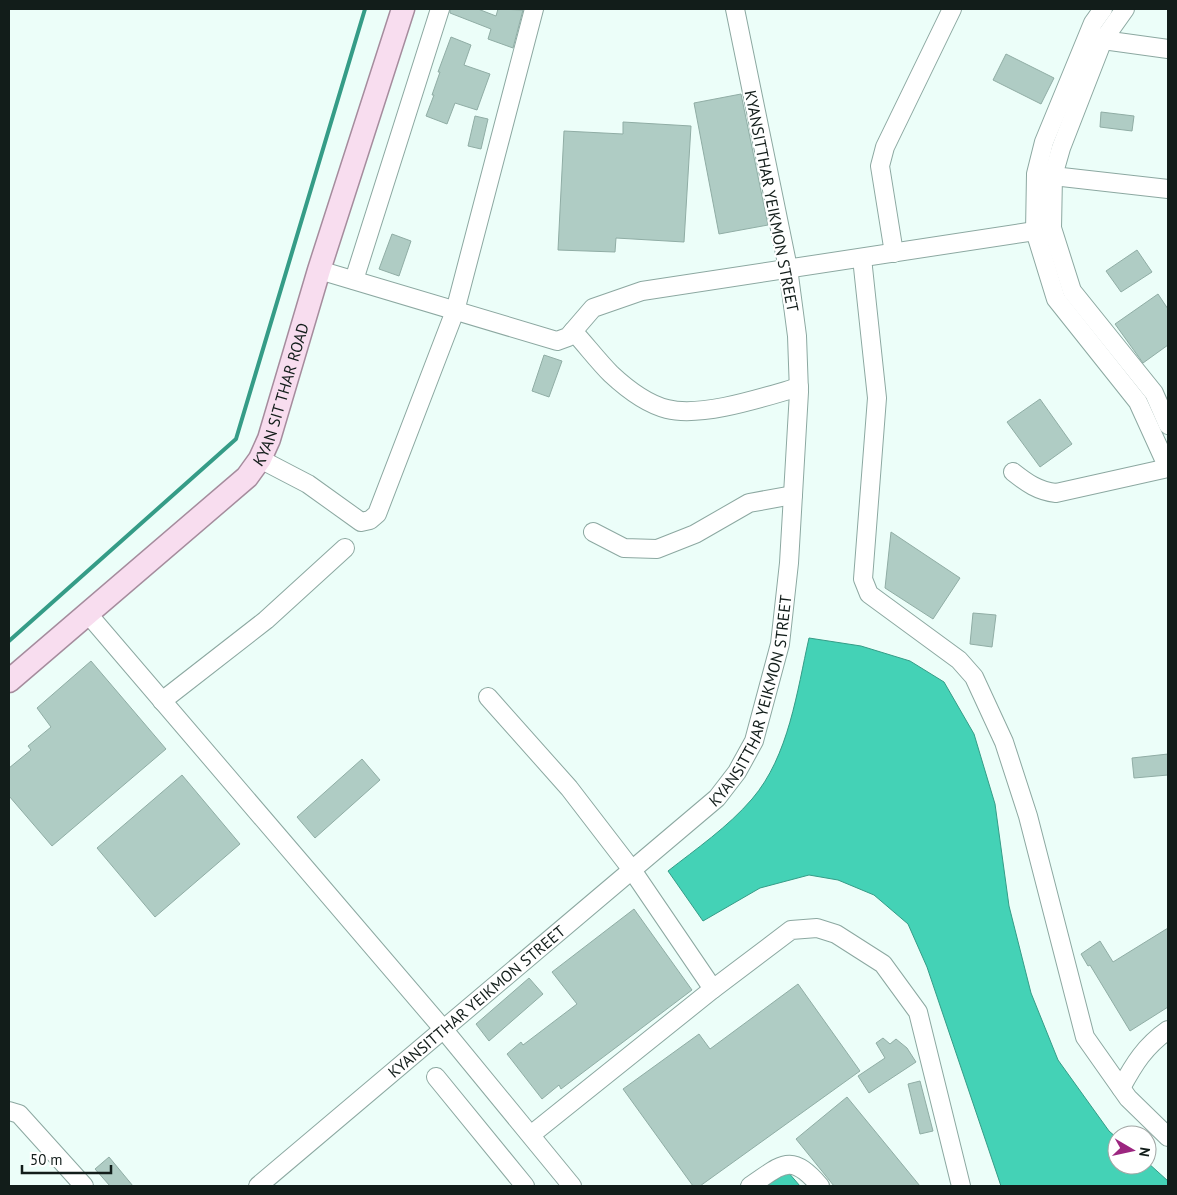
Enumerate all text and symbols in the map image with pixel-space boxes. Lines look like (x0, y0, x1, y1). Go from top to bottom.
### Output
street label: KYANSITTHAR YEIKMON STREET (741, 88, 803, 314)
street label: KYAN SIT THAR ROAD (248, 320, 313, 470)
street label: KYANSITTHAR YEIKMON STREET (705, 594, 795, 811)
street label: KYANSITTHAR YEIKMON STREET (384, 921, 569, 1082)
north arrow (1107, 1125, 1157, 1175)
scale bar (22, 1142, 111, 1174)
text: N (1135, 1146, 1154, 1158)
text: 50 m (30, 1150, 63, 1169)

